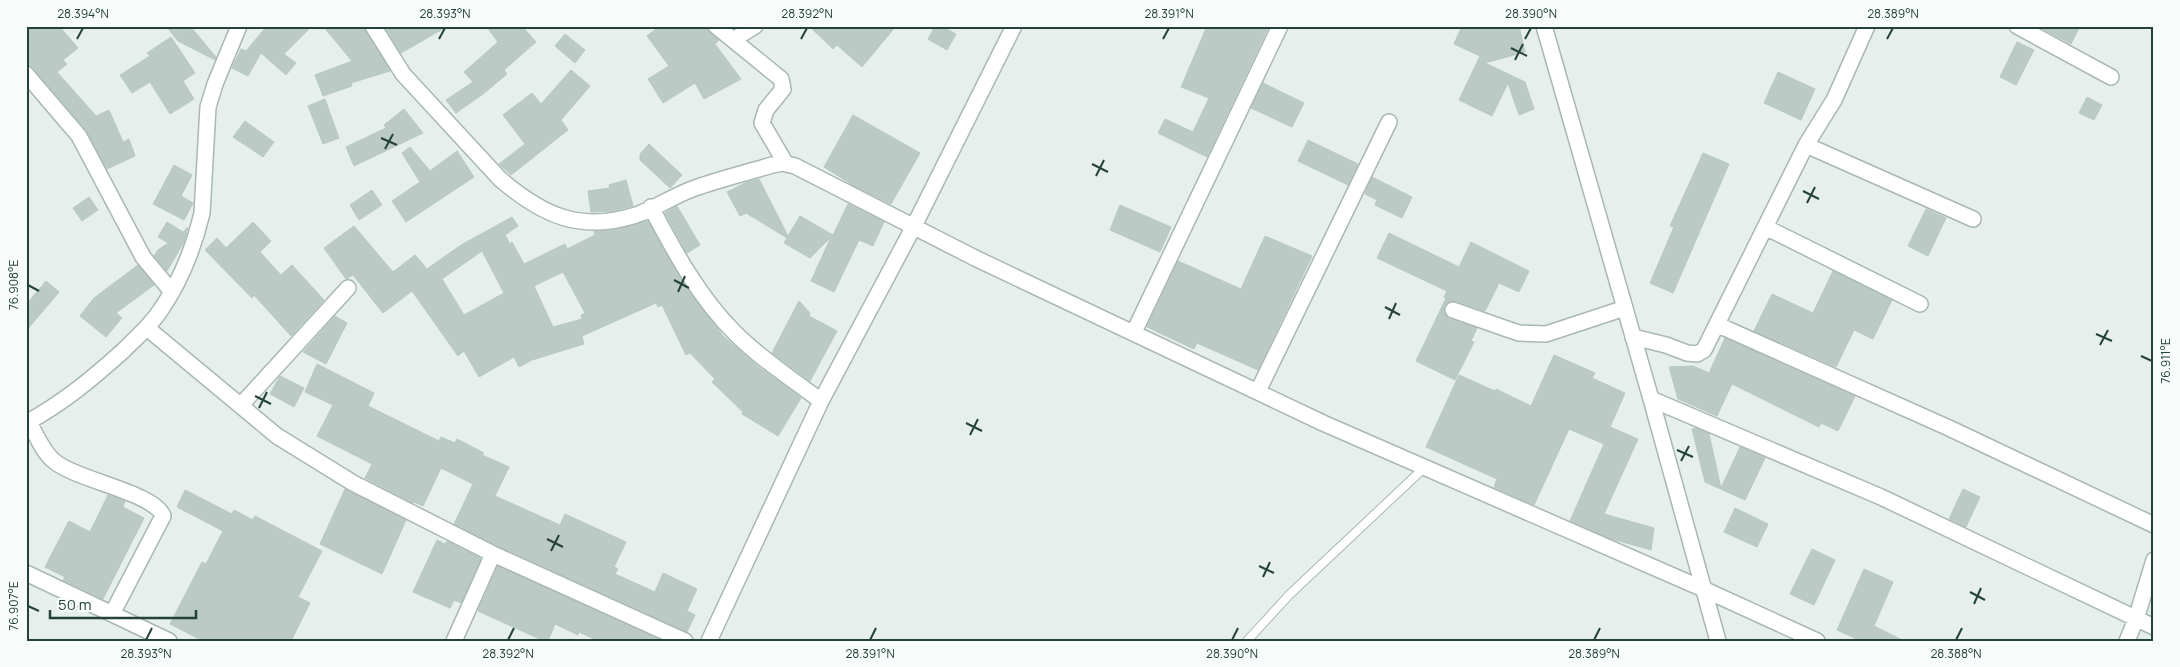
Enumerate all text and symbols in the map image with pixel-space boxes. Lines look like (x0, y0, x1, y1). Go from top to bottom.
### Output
text: 28.394°N (57, 5, 109, 22)
text: 28.393°N (419, 5, 471, 22)
text: 28.392°N (781, 5, 833, 22)
text: 28.391°N (1144, 5, 1194, 22)
text: 28.390°N (1505, 5, 1557, 22)
text: 28.389°N (1867, 5, 1919, 22)
text: 76.908°E (5, 260, 22, 310)
text: 76.911°E (2157, 338, 2174, 384)
text: 76.907°E (5, 581, 22, 631)
scale bar (50, 587, 196, 619)
text: 50 m (58, 594, 92, 615)
text: 28.393°N (120, 645, 172, 662)
text: 28.392°N (482, 645, 534, 662)
text: 28.391°N (845, 645, 895, 662)
text: 28.390°N (1206, 645, 1258, 662)
text: 28.389°N (1568, 645, 1620, 662)
text: 28.388°N (1930, 645, 1982, 662)

